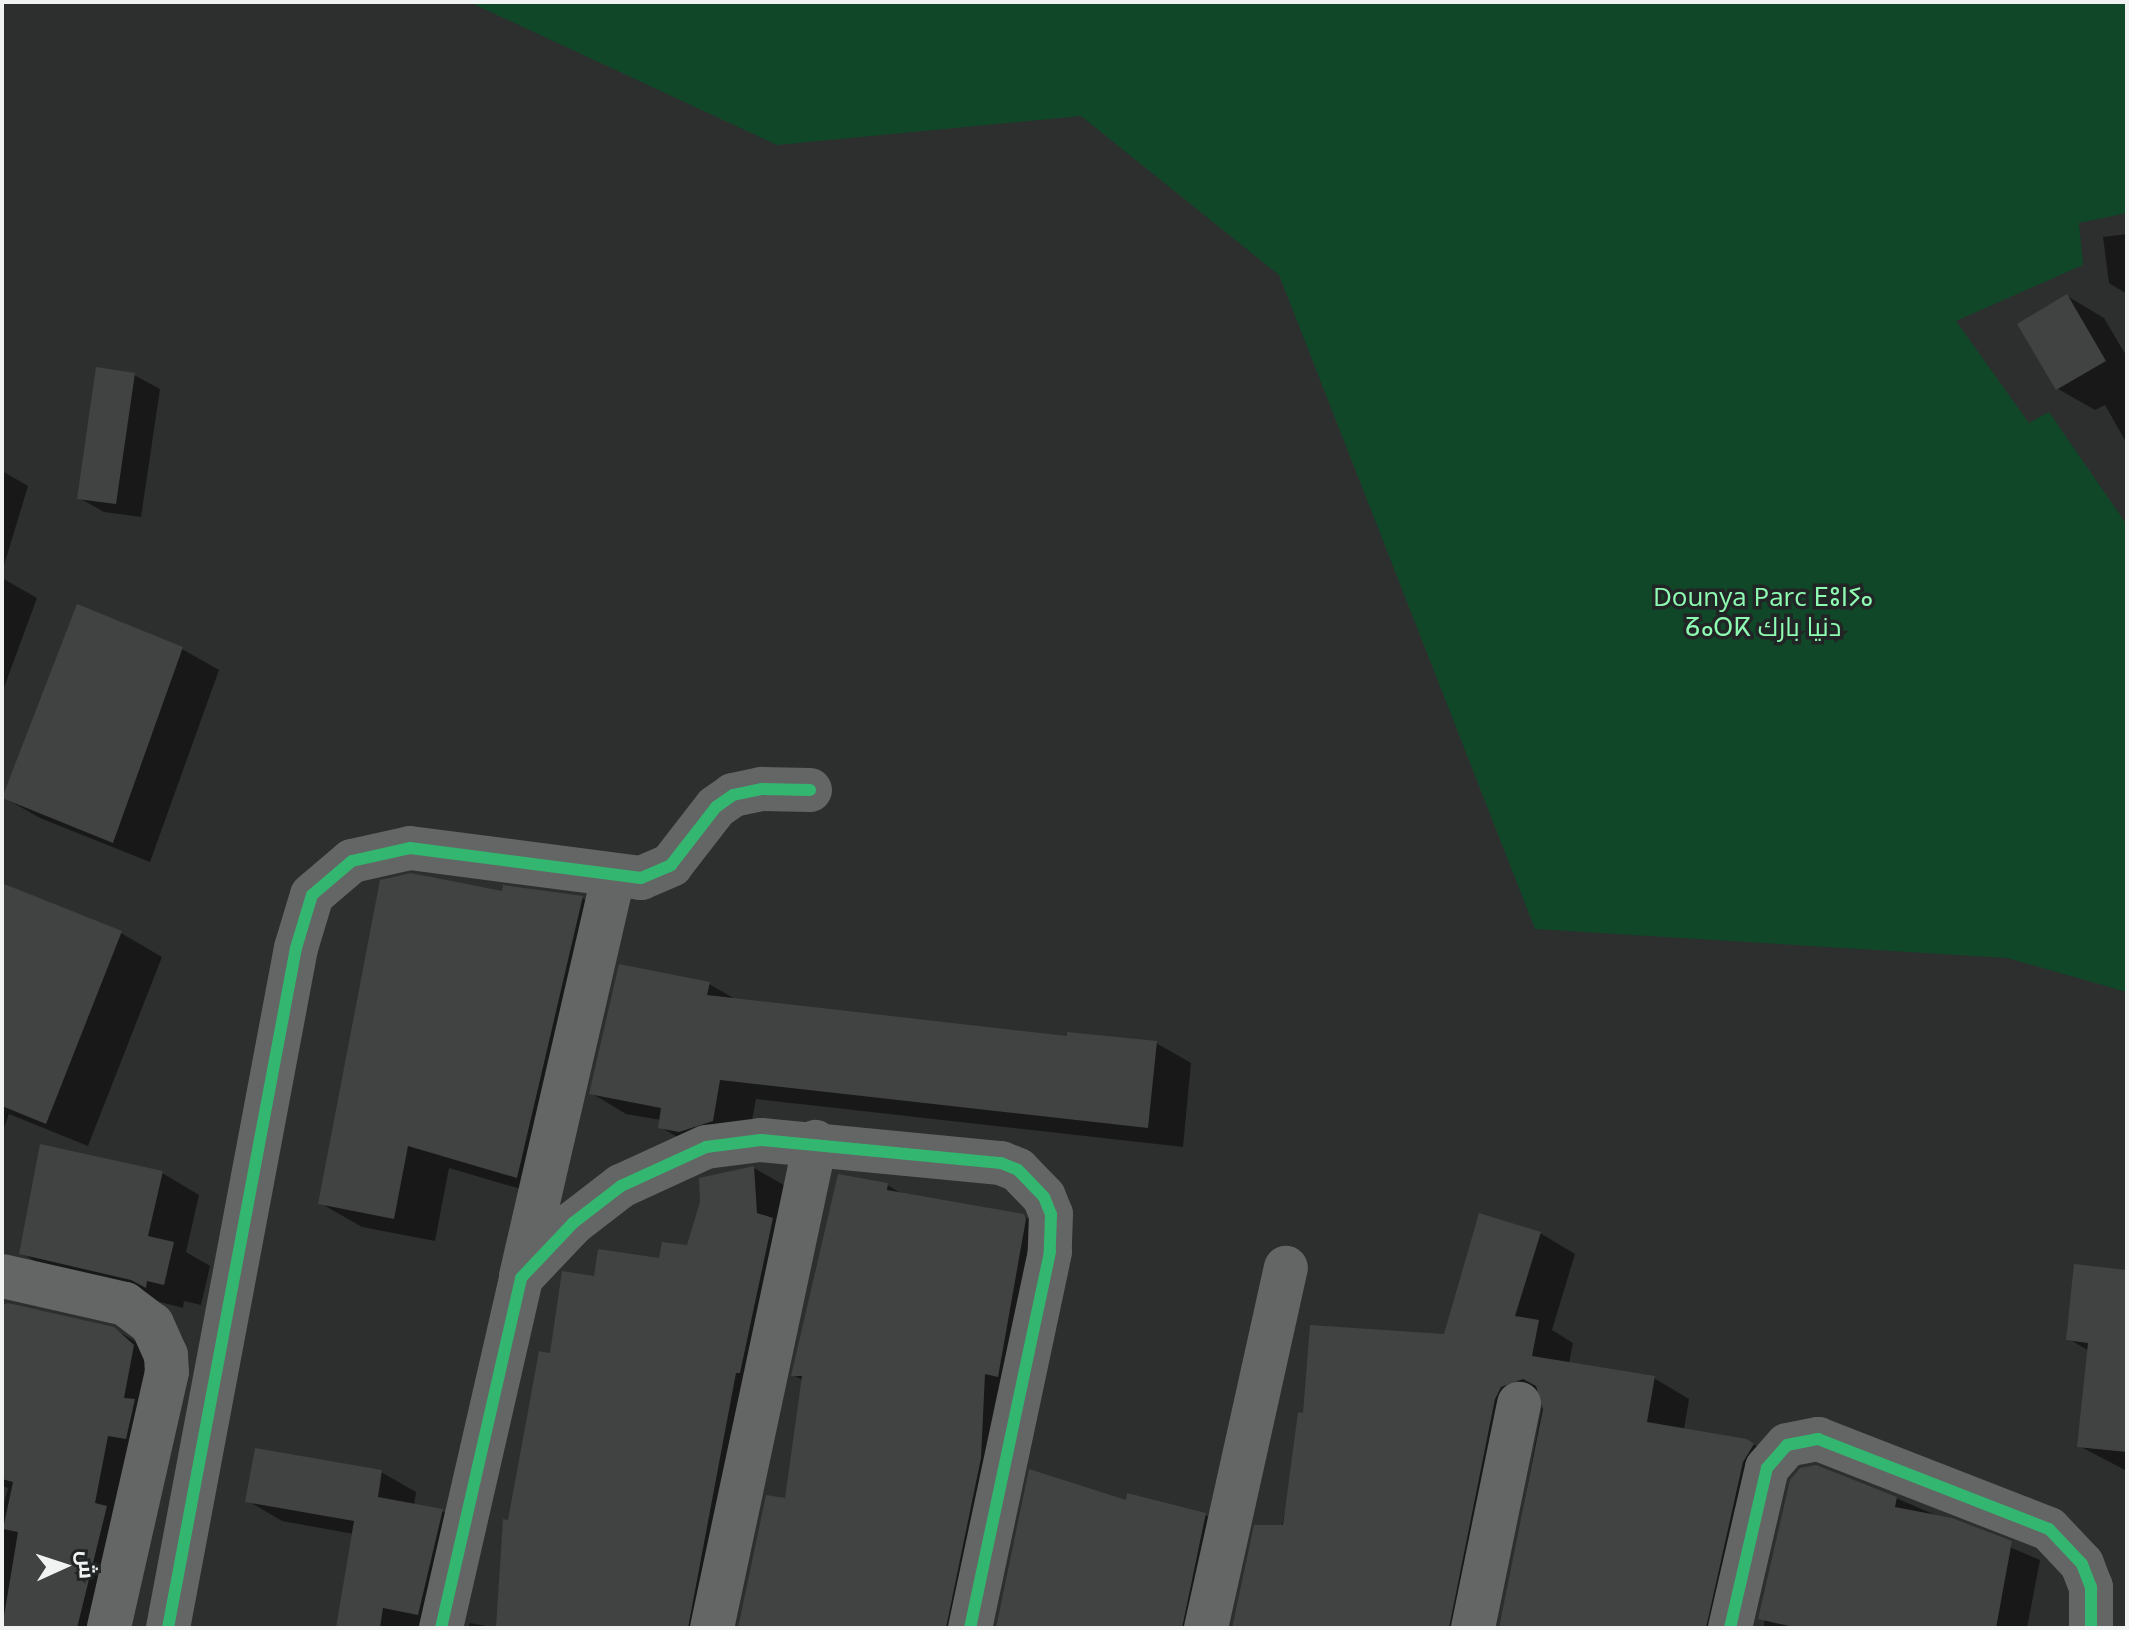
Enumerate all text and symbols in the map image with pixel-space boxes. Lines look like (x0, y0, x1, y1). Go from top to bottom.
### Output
park label: Dounya Parc ⴹⵓⵏⵢⴰ ⵒⴰⵔⴽ دنيا بارك (1653, 581, 1873, 642)
north arrow (24, 1526, 104, 1606)
text: ش (72, 1550, 104, 1580)

